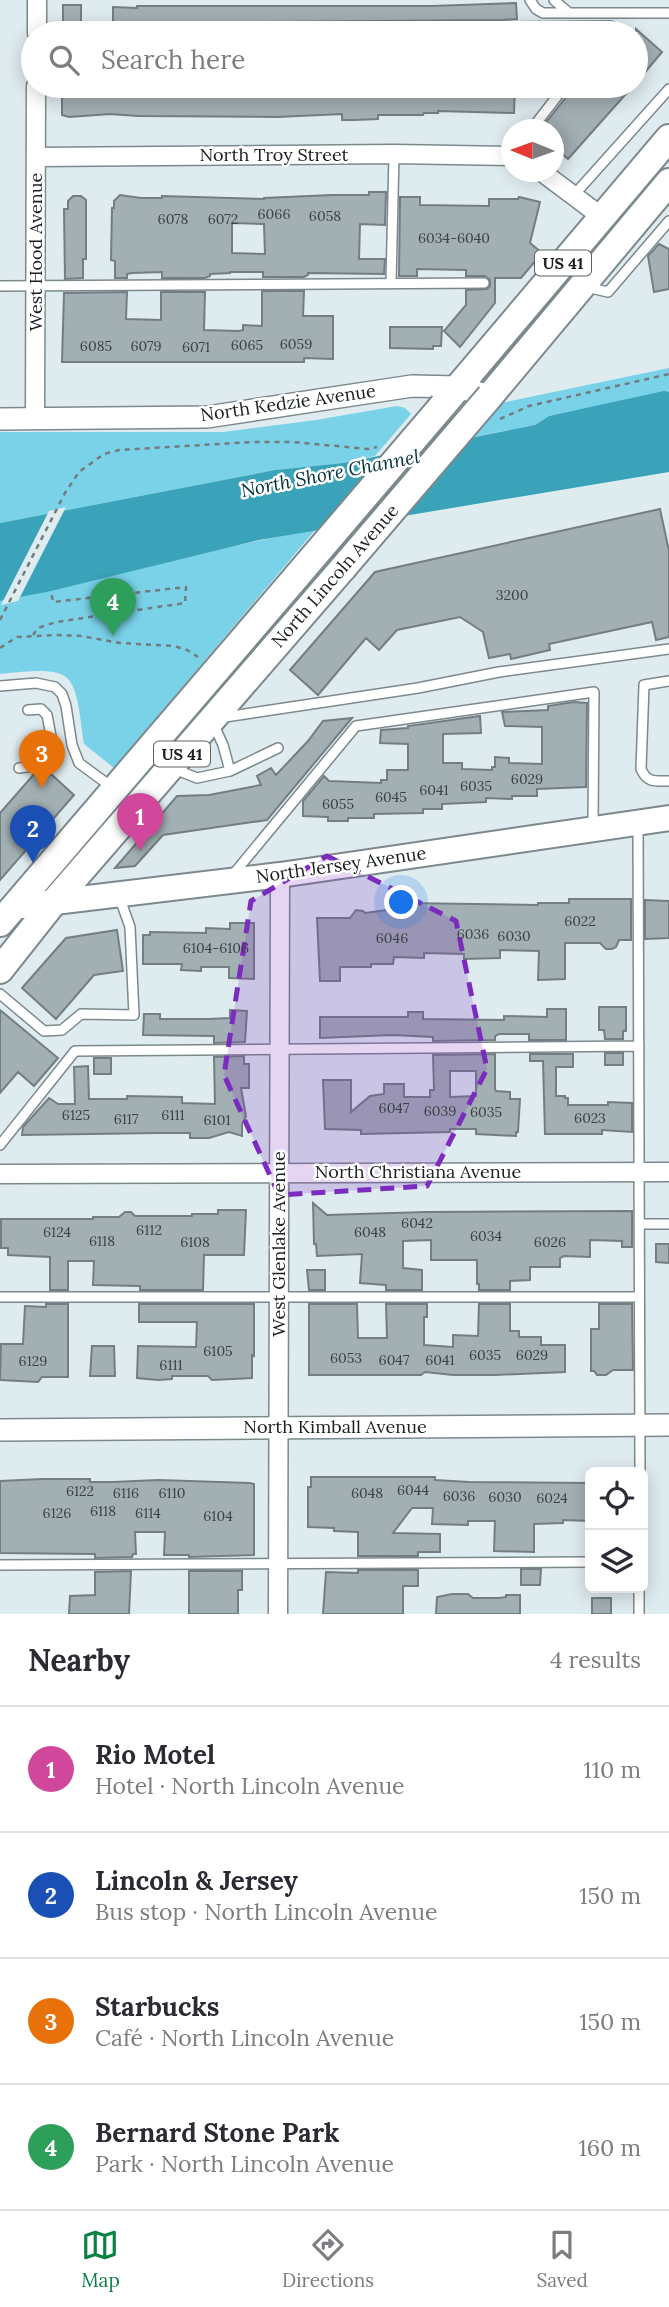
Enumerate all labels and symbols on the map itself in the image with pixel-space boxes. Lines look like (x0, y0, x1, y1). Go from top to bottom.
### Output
north arrow (501, 119, 564, 182)
street label: North Troy Street (199, 143, 349, 166)
street label: West Hood Avenue (24, 173, 47, 331)
house number: 6066 (258, 205, 290, 223)
house number: 6058 (309, 207, 341, 225)
house number: 6078 (158, 210, 189, 228)
house number: 6072 (208, 210, 238, 228)
house number: 6034-6040 (418, 229, 490, 247)
road number: US 41 (535, 250, 591, 276)
house number: 6059 (280, 335, 312, 353)
house number: 6065 (231, 336, 263, 354)
house number: 6085 (80, 337, 112, 355)
house number: 6079 (130, 337, 162, 355)
house number: 6071 (182, 338, 210, 356)
street label: North Kedzie Avenue (199, 379, 377, 426)
water label: North Shore Channel (239, 444, 422, 502)
street label: North Lincoln Avenue (266, 499, 403, 652)
pin: 4 (90, 578, 136, 636)
house number: 3200 (496, 586, 528, 604)
pin: 3 (19, 730, 65, 788)
road number: US 41 (154, 741, 210, 766)
house number: 6029 (511, 770, 543, 788)
house number: 6035 (460, 777, 492, 795)
house number: 6041 (419, 781, 449, 799)
house number: 6045 (375, 788, 407, 806)
pin: 1 (117, 793, 163, 851)
house number: 6055 (322, 795, 354, 813)
pin: 2 (10, 805, 56, 863)
street label: North Jersey Avenue (254, 841, 428, 888)
your location (384, 885, 418, 919)
house number: 6022 (564, 912, 596, 930)
house number: 6036 (457, 925, 489, 943)
house number: 6030 (497, 927, 531, 945)
house number: 6046 (376, 929, 408, 947)
house number: 6104-6106 (183, 939, 249, 957)
house number: 6047 (379, 1099, 410, 1117)
house number: 6039 (424, 1102, 456, 1120)
house number: 6035 (470, 1103, 502, 1121)
house number: 6125 (62, 1106, 90, 1124)
house number: 6111 (161, 1106, 185, 1124)
house number: 6023 (574, 1109, 606, 1127)
house number: 6117 (114, 1110, 139, 1128)
house number: 6101 (204, 1111, 230, 1129)
street label: West Glenlake Avenue (267, 1151, 290, 1337)
street label: North Christiana Avenue (315, 1160, 521, 1183)
house number: 6042 (401, 1214, 433, 1232)
house number: 6112 (136, 1221, 162, 1239)
house number: 6124 (43, 1223, 71, 1241)
house number: 6048 (354, 1223, 386, 1241)
house number: 6034 (470, 1227, 502, 1245)
house number: 6118 (89, 1232, 115, 1250)
house number: 6108 (180, 1233, 210, 1251)
house number: 6026 (534, 1233, 566, 1251)
house number: 6105 (203, 1342, 233, 1360)
house number: 6035 (469, 1346, 501, 1364)
house number: 6029 (516, 1346, 548, 1364)
house number: 6053 (330, 1349, 362, 1367)
house number: 6047 (379, 1351, 410, 1369)
house number: 6041 (425, 1351, 455, 1369)
house number: 6129 (19, 1352, 47, 1370)
house number: 6111 (159, 1356, 183, 1374)
street label: North Kimball Avenue (243, 1415, 427, 1438)
house number: 6044 (397, 1481, 429, 1499)
house number: 6122 (66, 1482, 94, 1500)
house number: 6116 (113, 1484, 139, 1502)
house number: 6110 (159, 1484, 185, 1502)
house number: 6048 (351, 1484, 383, 1502)
house number: 6036 (443, 1487, 475, 1505)
house number: 6030 (488, 1488, 522, 1506)
house number: 6024 (536, 1489, 568, 1507)
house number: 6118 (90, 1502, 116, 1520)
house number: 6126 (43, 1504, 71, 1522)
house number: 6114 (135, 1504, 161, 1522)
house number: 6104 (203, 1507, 233, 1525)

